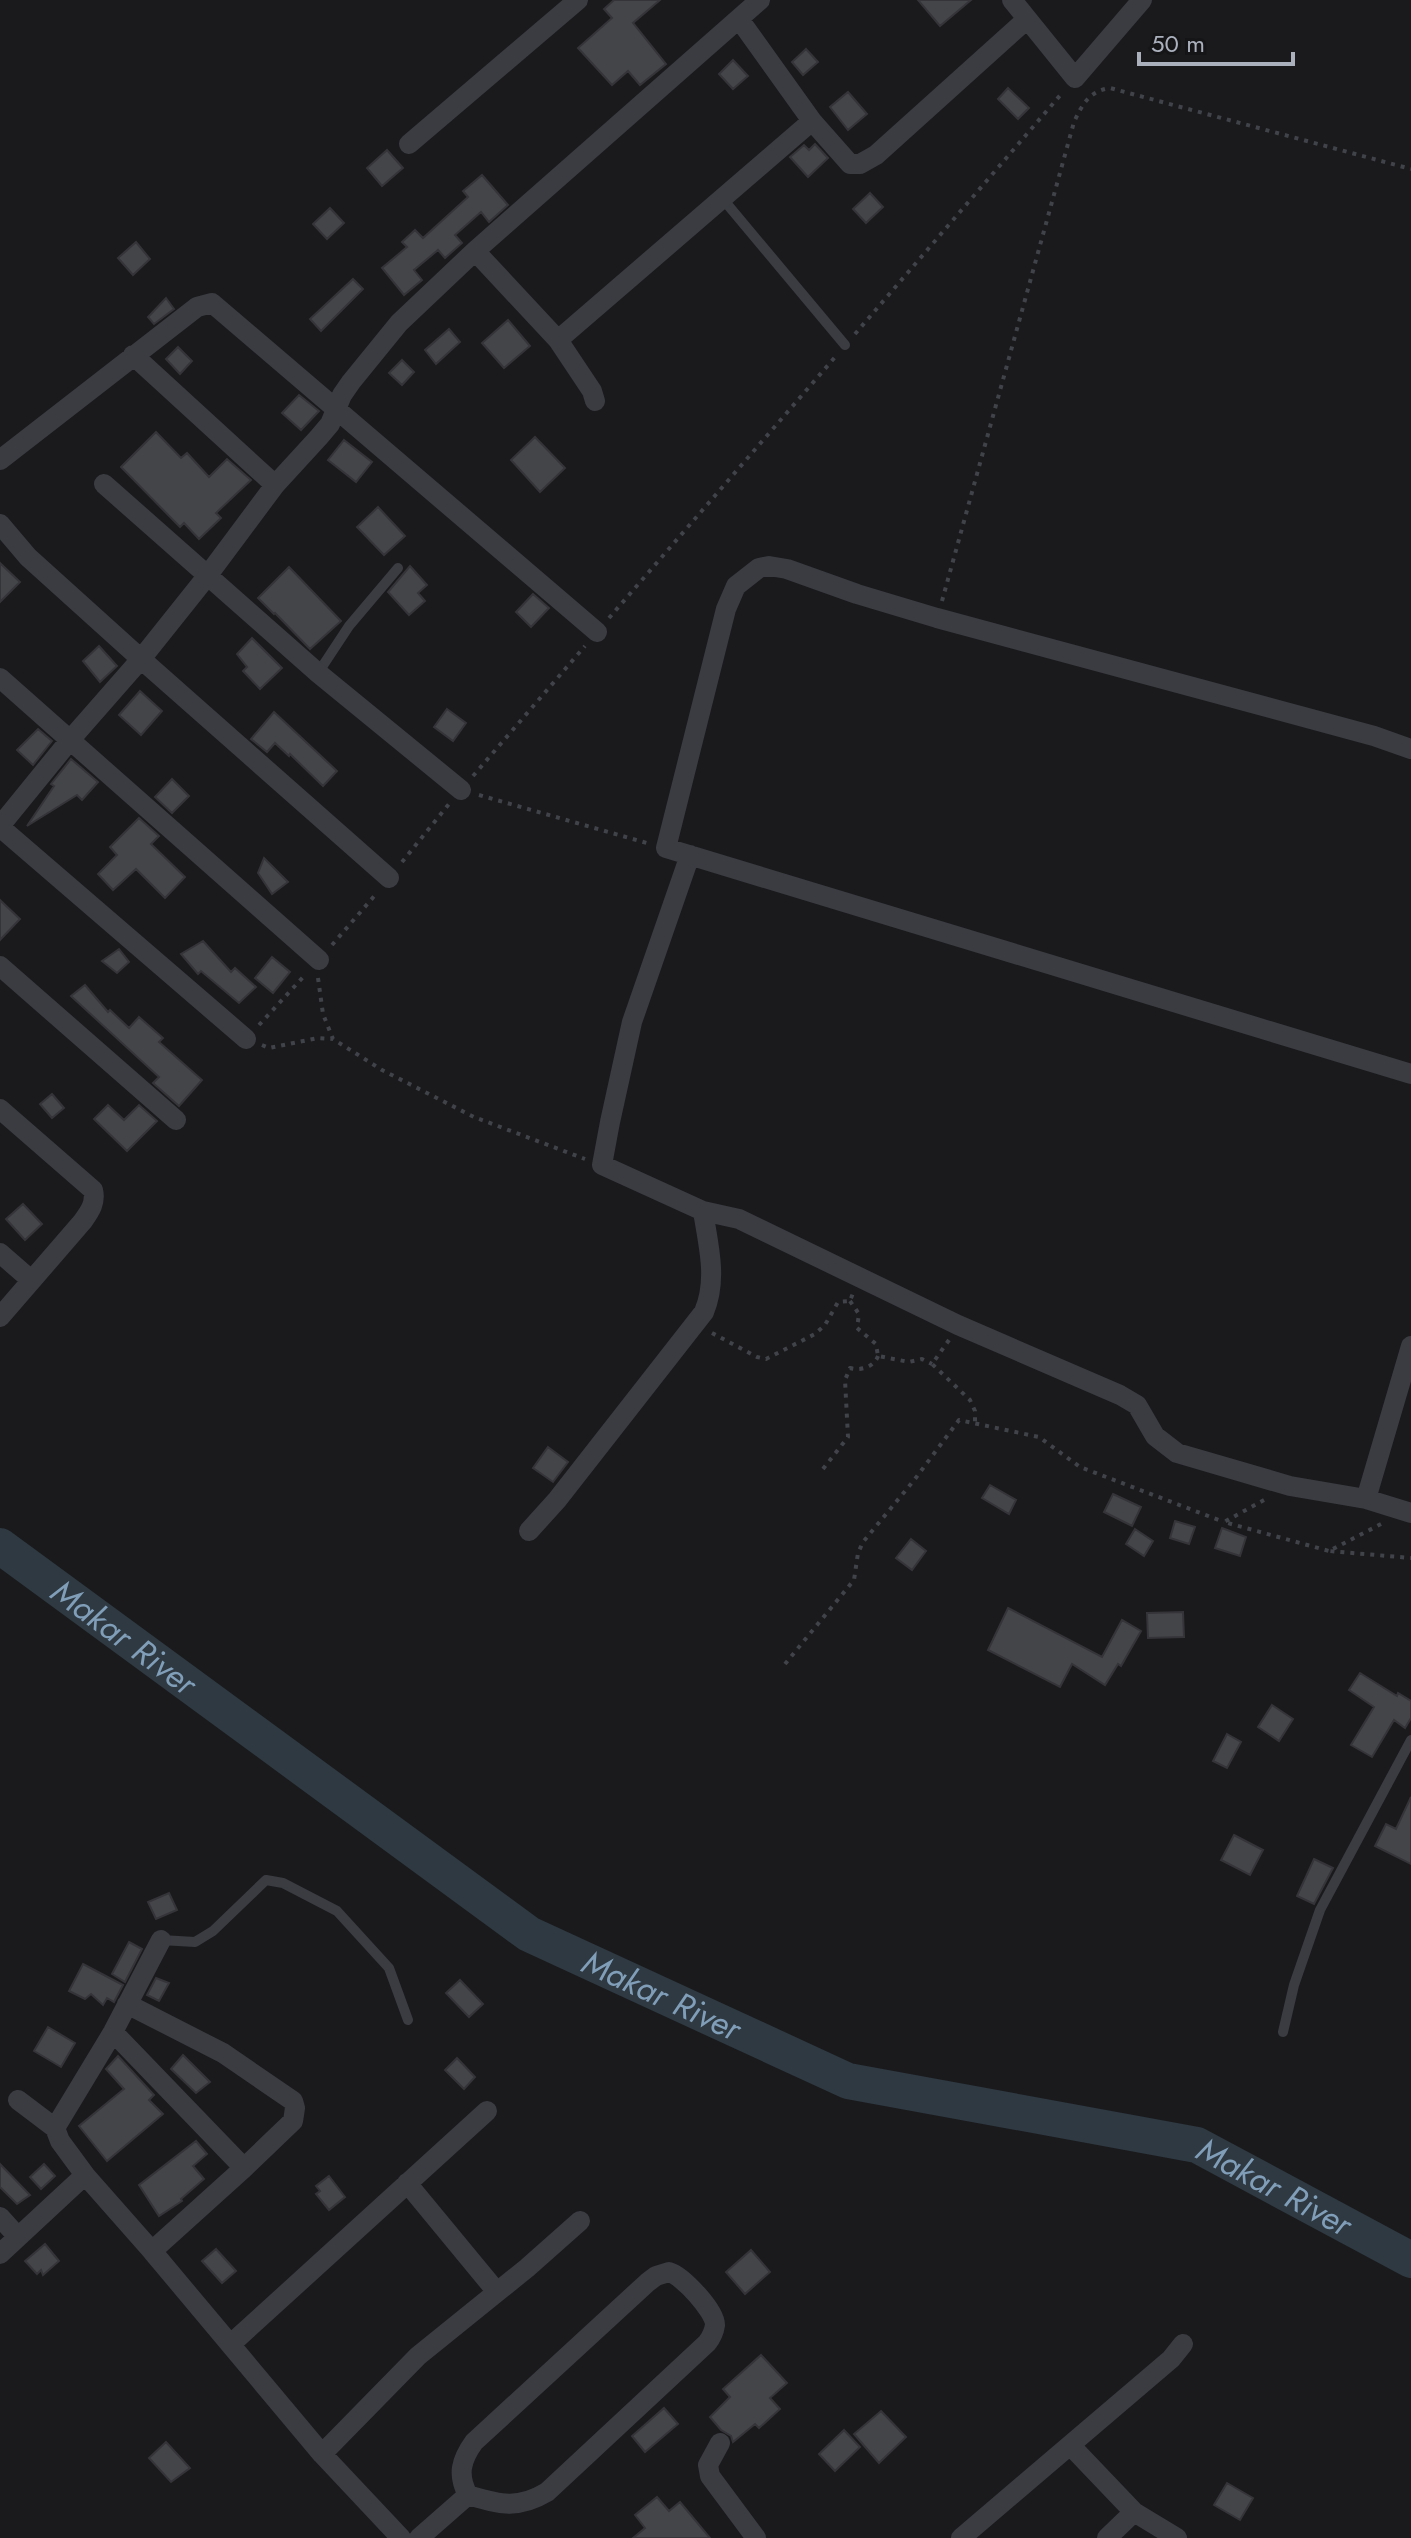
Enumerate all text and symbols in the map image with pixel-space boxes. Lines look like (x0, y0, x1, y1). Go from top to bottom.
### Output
scale bar (1139, 16, 1293, 66)
text: 50 m (1151, 26, 1205, 61)
water label: Makar River (41, 1567, 208, 1708)
water label: Makar River (574, 1937, 750, 2054)
water label: Makar River (1188, 2125, 1362, 2249)

